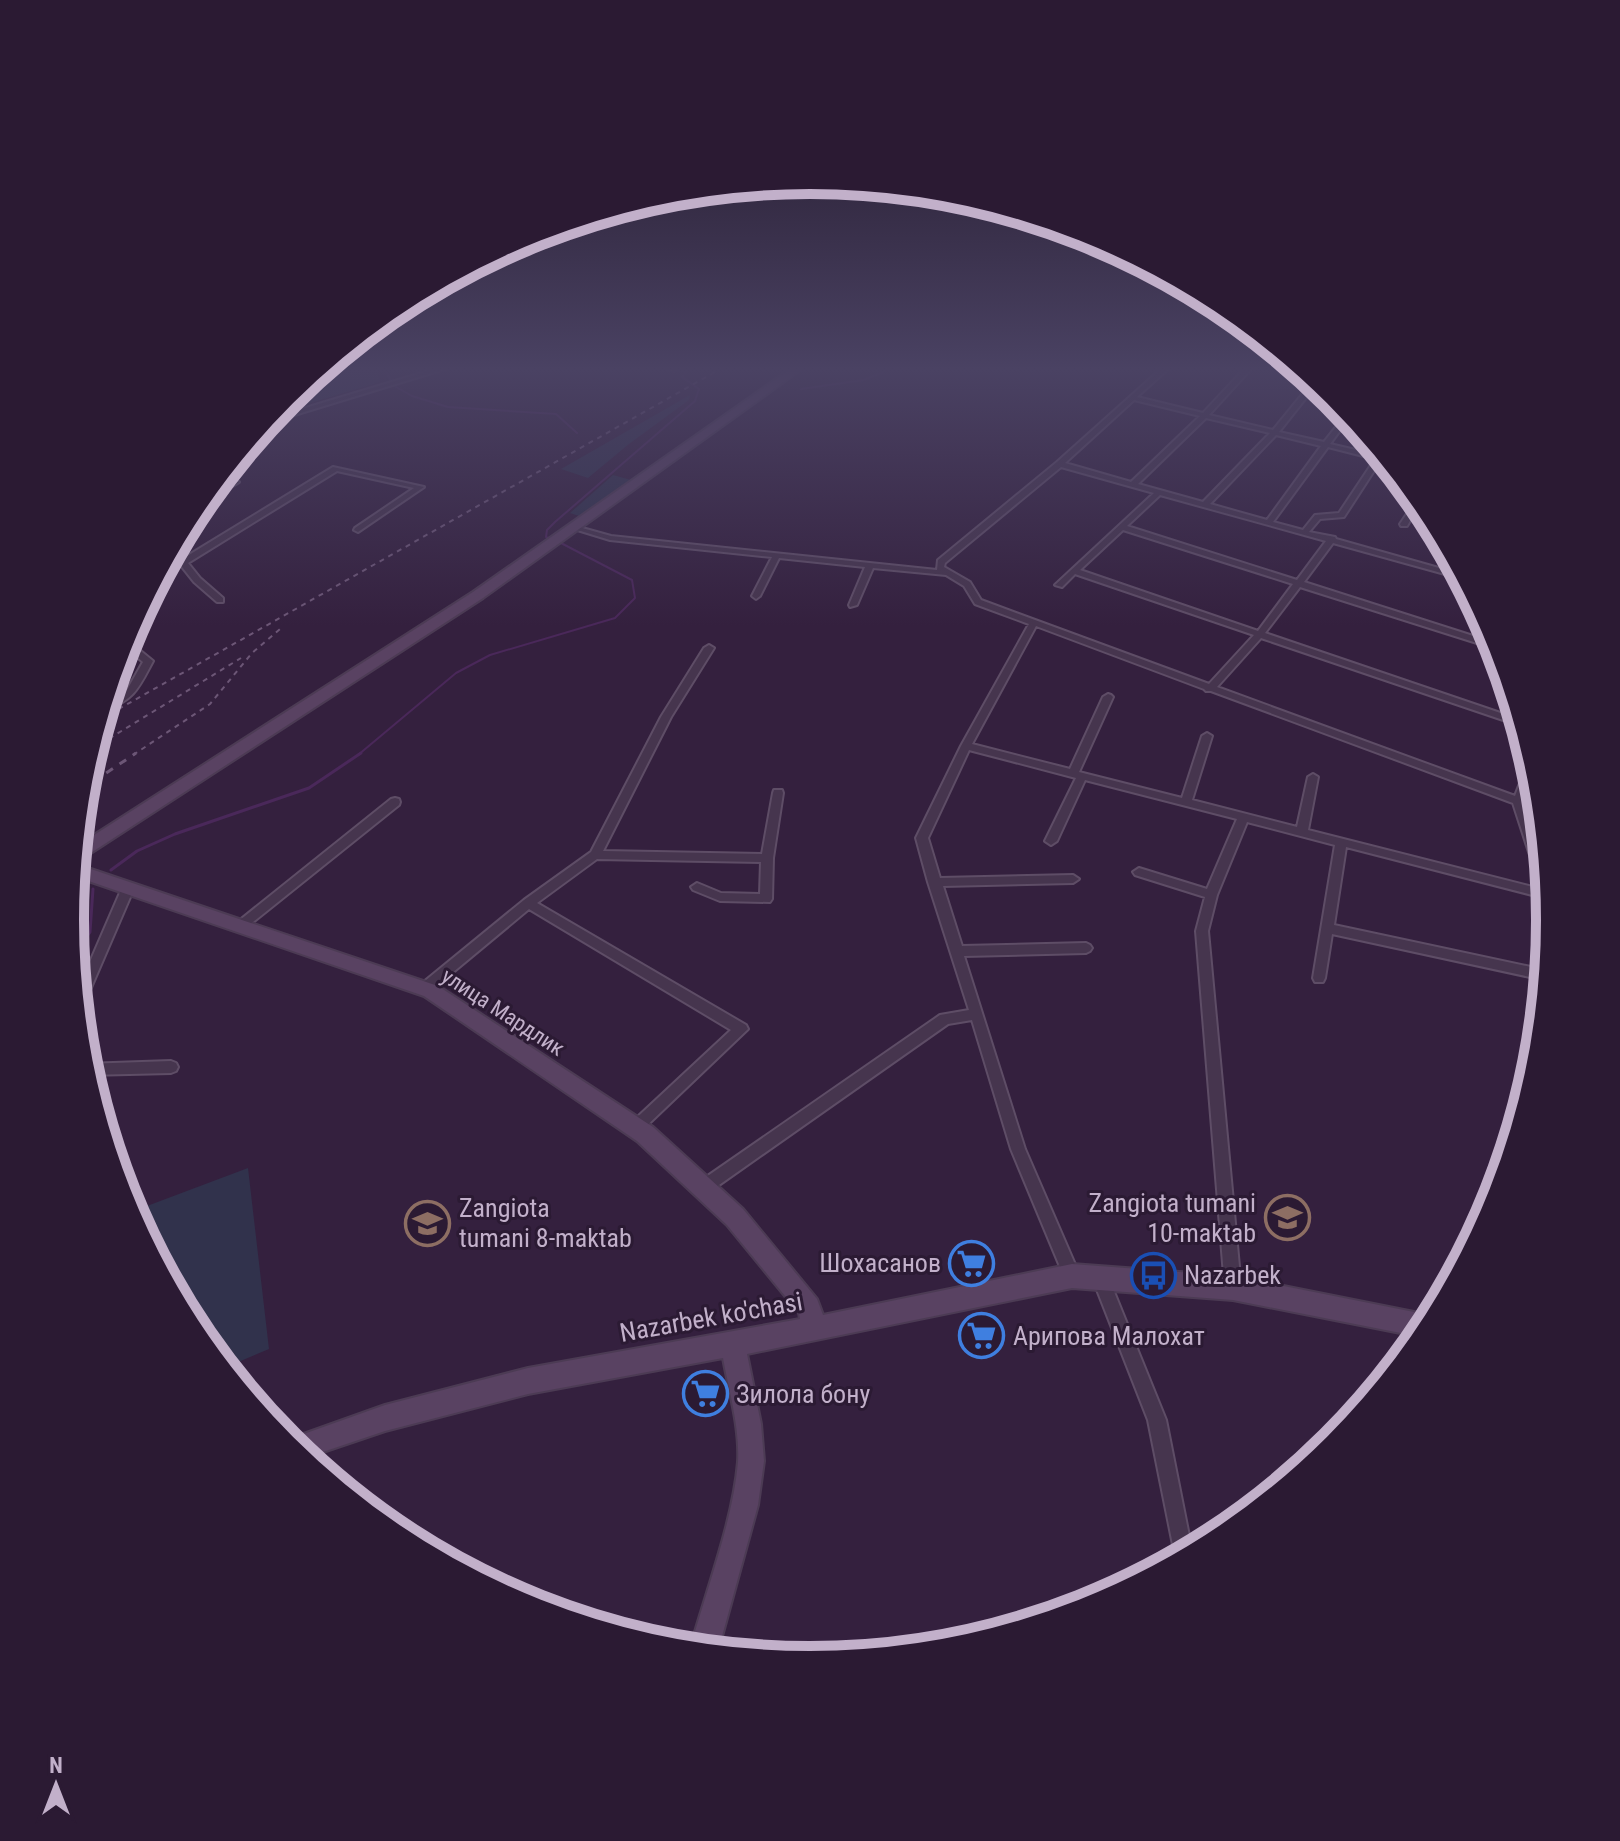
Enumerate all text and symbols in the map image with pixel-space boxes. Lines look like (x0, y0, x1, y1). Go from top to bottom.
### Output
street label: улица Мардлик (437, 963, 569, 1061)
place label: Zangiota tumani 10-maktab (1089, 1188, 1256, 1248)
place label: Zangiota tumani 8-maktab (459, 1193, 632, 1253)
school or university icon: Zangiota tumani 10-maktab (1263, 1194, 1311, 1242)
school or university icon: Zangiota tumani 8-maktab (404, 1199, 452, 1247)
supermarket icon: Шохасанов (948, 1239, 996, 1287)
place label: Шохасанов (819, 1248, 941, 1278)
bus stop icon: Nazarbek (1129, 1251, 1177, 1299)
place label: Nazarbek (1184, 1260, 1281, 1290)
street label: Nazarbek ko'chasi (617, 1286, 805, 1348)
supermarket icon: Арипова Малохат (958, 1312, 1006, 1360)
place label: Арипова Малохат (1013, 1321, 1205, 1351)
supermarket icon: Зилола бону (681, 1370, 729, 1418)
place label: Зилола бону (736, 1379, 870, 1409)
north arrow (16, 1745, 96, 1825)
text: N (49, 1753, 63, 1778)

